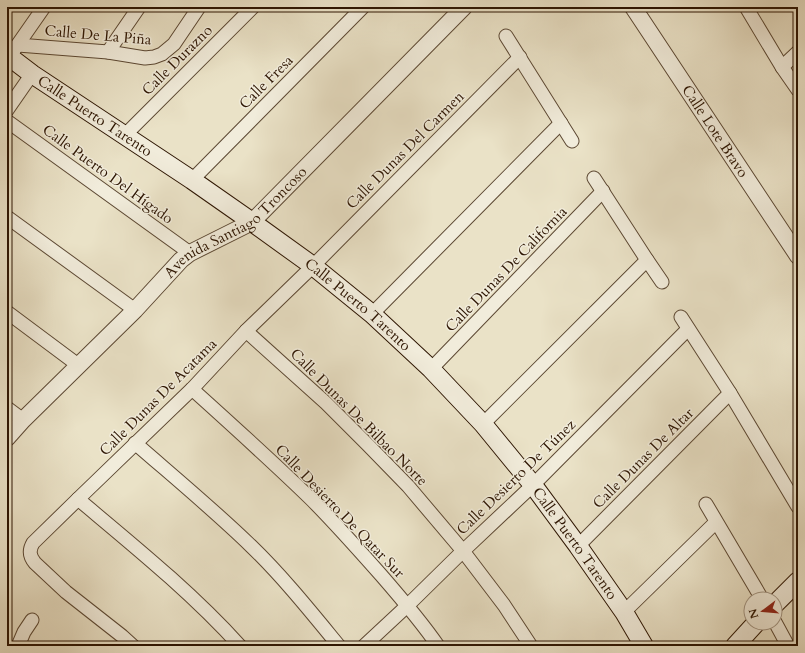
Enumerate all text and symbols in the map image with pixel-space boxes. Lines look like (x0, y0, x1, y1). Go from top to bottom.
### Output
street label: Calle De La Piña (44, 20, 153, 50)
street label: Calle Durazno (137, 20, 217, 100)
street label: Calle Fresa (235, 50, 298, 113)
street label: Calle Puerto Tarento (34, 70, 156, 161)
street label: Calle Lote Bravo (677, 81, 753, 181)
street label: Calle Dunas Del Carmen (342, 86, 469, 213)
street label: Calle Puerto Del Hígado (39, 120, 177, 228)
street label: Avenida Santiago Troncoso (159, 162, 311, 282)
street label: Calle Dunas De California (441, 202, 572, 336)
street label: Calle Puerto Tarento (301, 253, 415, 356)
street label: Calle Dunas De Acatama (95, 334, 221, 460)
street label: Calle Dunas De Bilbao Norte (286, 344, 432, 490)
street label: Calle Dunas De Altar (588, 403, 698, 513)
street label: Calle Desierto De Túnez (452, 415, 580, 539)
street label: Calle Desierto De Qatar Sur (271, 440, 409, 582)
street label: Calle Puerto Tarento (528, 483, 622, 603)
north arrow (743, 591, 783, 631)
text: N (745, 607, 762, 620)

